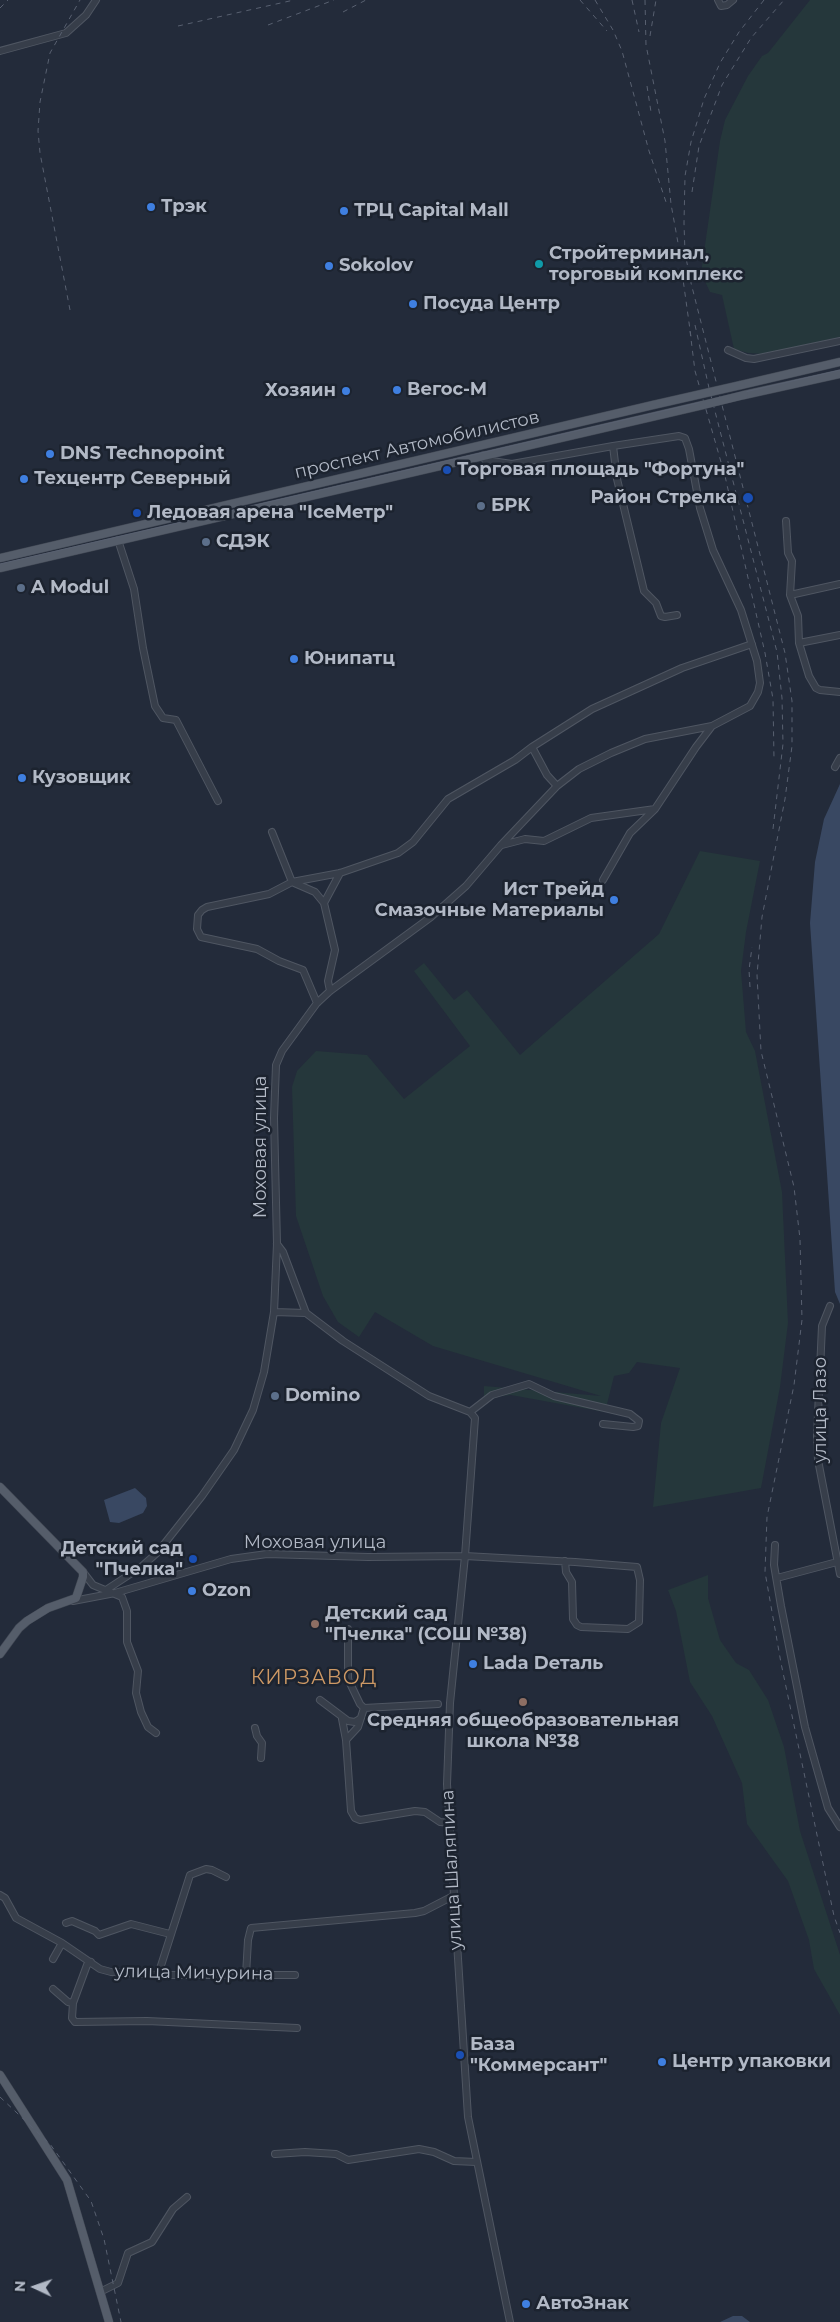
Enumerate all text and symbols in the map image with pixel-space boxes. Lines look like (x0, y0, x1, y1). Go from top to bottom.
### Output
place label: Трэк (161, 196, 207, 218)
place label: ТРЦ Capital Mall (354, 200, 509, 222)
marker: Трэк (145, 201, 157, 213)
marker: ТРЦ Capital Mall (338, 205, 350, 217)
place label: Стройтерминал, торговый комплекс (549, 243, 743, 286)
place label: Sokolov (339, 255, 413, 277)
marker: Стройтерминал, торговый комплекс (533, 258, 545, 270)
marker: Sokolov (323, 260, 335, 272)
place label: Посуда Центр (423, 293, 560, 315)
marker: Посуда Центр (407, 298, 419, 310)
place label: Вегос-М (407, 379, 487, 401)
place label: Хозяин (265, 380, 336, 402)
marker: Вегос-М (391, 384, 403, 396)
marker: Хозяин (340, 385, 352, 397)
street label: проспект Автомобилистов (292, 406, 542, 484)
place label: DNS Technopoint (60, 443, 225, 465)
marker: DNS Technopoint (44, 448, 56, 460)
place label: Торговая площадь "Фортуна" (457, 459, 744, 481)
marker: Торговая площадь "Фортуна" (441, 464, 453, 476)
place label: Техцентр Северный (34, 468, 231, 490)
marker: Техцентр Северный (18, 473, 30, 485)
place label: Район Стрелка (591, 487, 737, 509)
marker: Район Стрелка (741, 491, 755, 505)
place label: БРК (491, 495, 530, 517)
marker: БРК (475, 500, 487, 512)
place label: Ледовая арена "IceМетр" (147, 502, 393, 524)
marker: Ледовая арена "IceМетр" (131, 507, 143, 519)
place label: СДЭК (216, 531, 270, 553)
marker: СДЭК (200, 536, 212, 548)
place label: A Modul (31, 577, 109, 599)
marker: A Modul (15, 582, 27, 594)
place label: Юнипатц (304, 648, 395, 670)
marker: Юнипатц (288, 653, 300, 665)
place label: Кузовщик (32, 767, 131, 789)
marker: Кузовщик (16, 772, 28, 784)
place label: Ист Трейд Смазочные Материалы (375, 879, 604, 922)
marker: Ист Трейд Смазочные Материалы (608, 894, 620, 906)
street label: Моховая улица (250, 1076, 272, 1218)
street label: улица Лазо (810, 1357, 832, 1463)
place label: Domino (285, 1385, 360, 1407)
marker: Domino (269, 1390, 281, 1402)
street label: Моховая улица (244, 1532, 386, 1554)
place label: Детский сад "Пчелка" (61, 1538, 183, 1580)
marker: Детский сад "Пчелка" (187, 1553, 199, 1565)
place label: Ozon (202, 1580, 251, 1602)
marker: Ozon (186, 1585, 198, 1597)
place label: Детский сад "Пчелка" (СОШ №38) (325, 1603, 527, 1646)
marker: Детский сад "Пчелка" (СОШ №38) (309, 1618, 321, 1630)
place label: Lada Dеталь (483, 1653, 603, 1675)
marker: Lada Dеталь (467, 1658, 479, 1670)
district label: КИРЗАВОД (250, 1666, 378, 1690)
marker: Средняя общеобразовательная школа №38 (517, 1696, 529, 1708)
place label: Средняя общеобразовательная школа №38 (367, 1710, 679, 1752)
street label: улица Шаляпина (437, 1789, 467, 1951)
street label: улица Мичурина (114, 1961, 274, 1985)
place label: База "Коммерсант" (470, 2034, 607, 2076)
marker: База "Коммерсант" (454, 2049, 466, 2061)
place label: Центр упаковки (672, 2051, 831, 2073)
marker: Центр упаковки (656, 2056, 668, 2068)
north arrow (10, 2262, 60, 2312)
text: N (11, 2280, 29, 2292)
place label: АвтоЗнак (536, 2293, 629, 2315)
marker: АвтоЗнак (520, 2298, 532, 2310)

